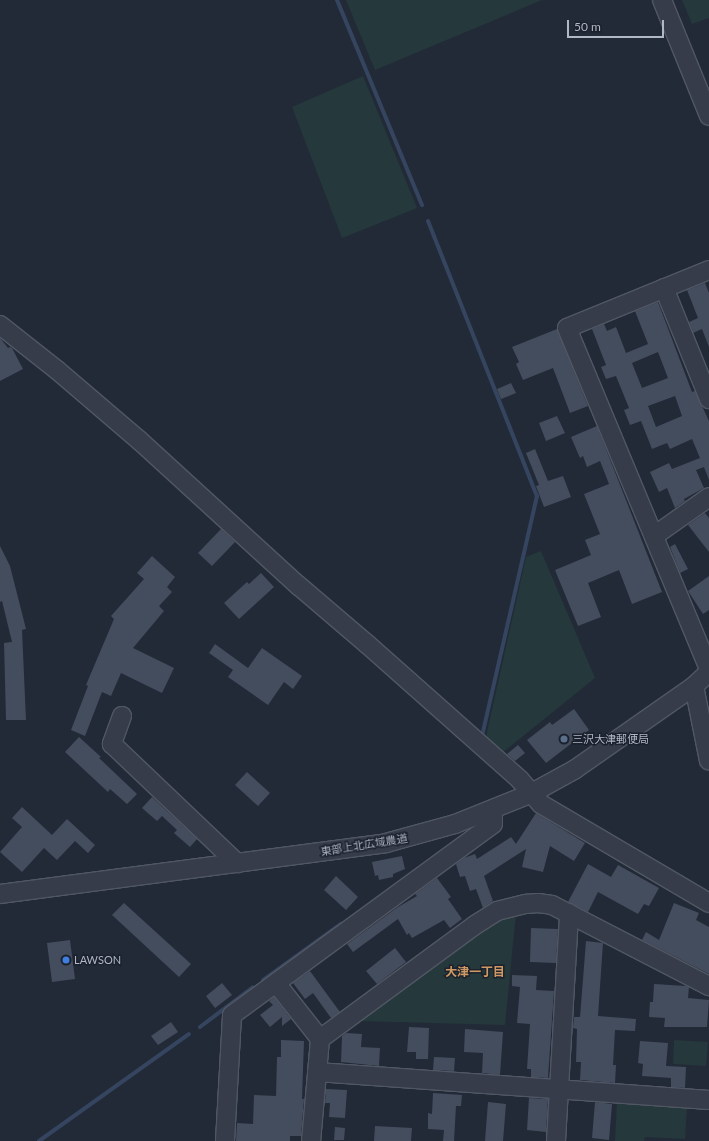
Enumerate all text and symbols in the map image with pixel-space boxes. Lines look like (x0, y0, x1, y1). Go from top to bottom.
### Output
scale bar (569, 12, 666, 38)
text: 50 m (574, 19, 601, 34)
place label: 三沢大津郵便局 (572, 732, 649, 746)
marker: 三沢大津郵便局 (559, 734, 569, 744)
street label: 東部上北広域農道 (320, 832, 408, 858)
place label: LAWSON (74, 953, 121, 967)
marker: LAWSON (61, 955, 71, 965)
district label: 大津一丁目 (445, 965, 505, 979)

